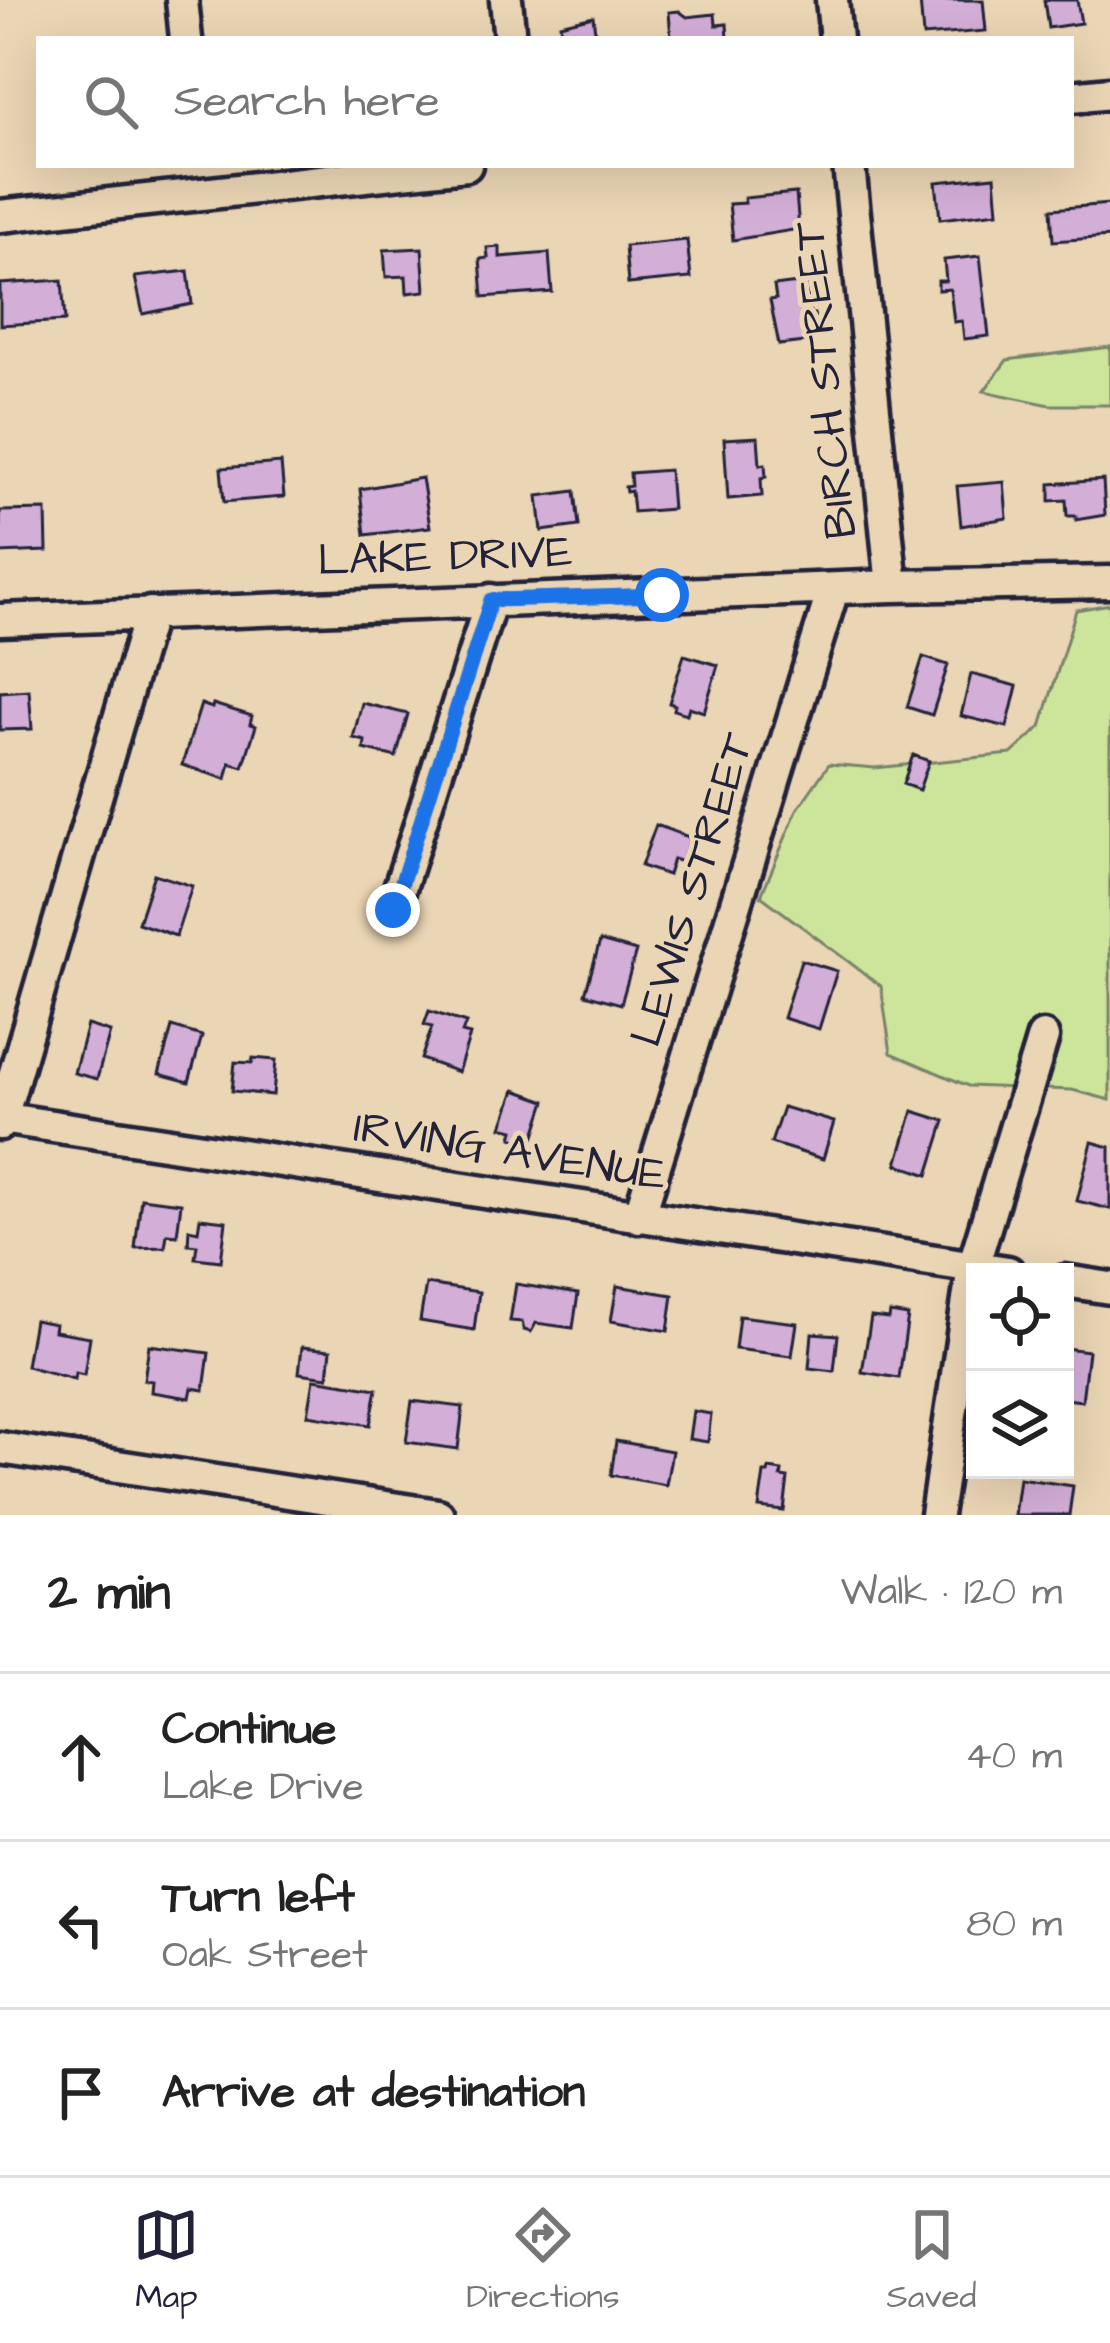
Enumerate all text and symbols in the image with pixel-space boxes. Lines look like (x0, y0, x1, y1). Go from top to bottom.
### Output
search box (36, 36, 1074, 168)
icon: search (78, 69, 144, 135)
text: Search here (174, 71, 440, 133)
street label: BIRCH STREET (778, 218, 873, 542)
street label: LAKE DRIVE (317, 522, 573, 592)
route start (635, 568, 689, 622)
street label: LEWIS STREET (616, 725, 770, 1054)
route end (366, 883, 420, 937)
street label: IRVING AVENUE (350, 1097, 670, 1207)
map controls (966, 1263, 1074, 1479)
button: locate (966, 1263, 1074, 1371)
button: layers (966, 1371, 1074, 1479)
text: 2 min (48, 1558, 171, 1629)
text: Walk · 120 m (841, 1566, 1062, 1620)
text: Continue (162, 1699, 336, 1761)
icon: ahead (48, 1724, 114, 1790)
text: 40 m (965, 1730, 1062, 1784)
text: Lake Drive (162, 1761, 364, 1815)
text: Turn left (162, 1867, 355, 1929)
icon: left (48, 1892, 114, 1958)
text: 80 m (966, 1898, 1062, 1952)
text: Oak Street (162, 1929, 368, 1983)
icon: arrive (48, 2060, 114, 2126)
text: Arrive at destination (162, 2062, 585, 2124)
tab: Map (133, 2202, 199, 2320)
tab: Directions (466, 2202, 620, 2320)
tab: Saved (887, 2202, 977, 2320)

